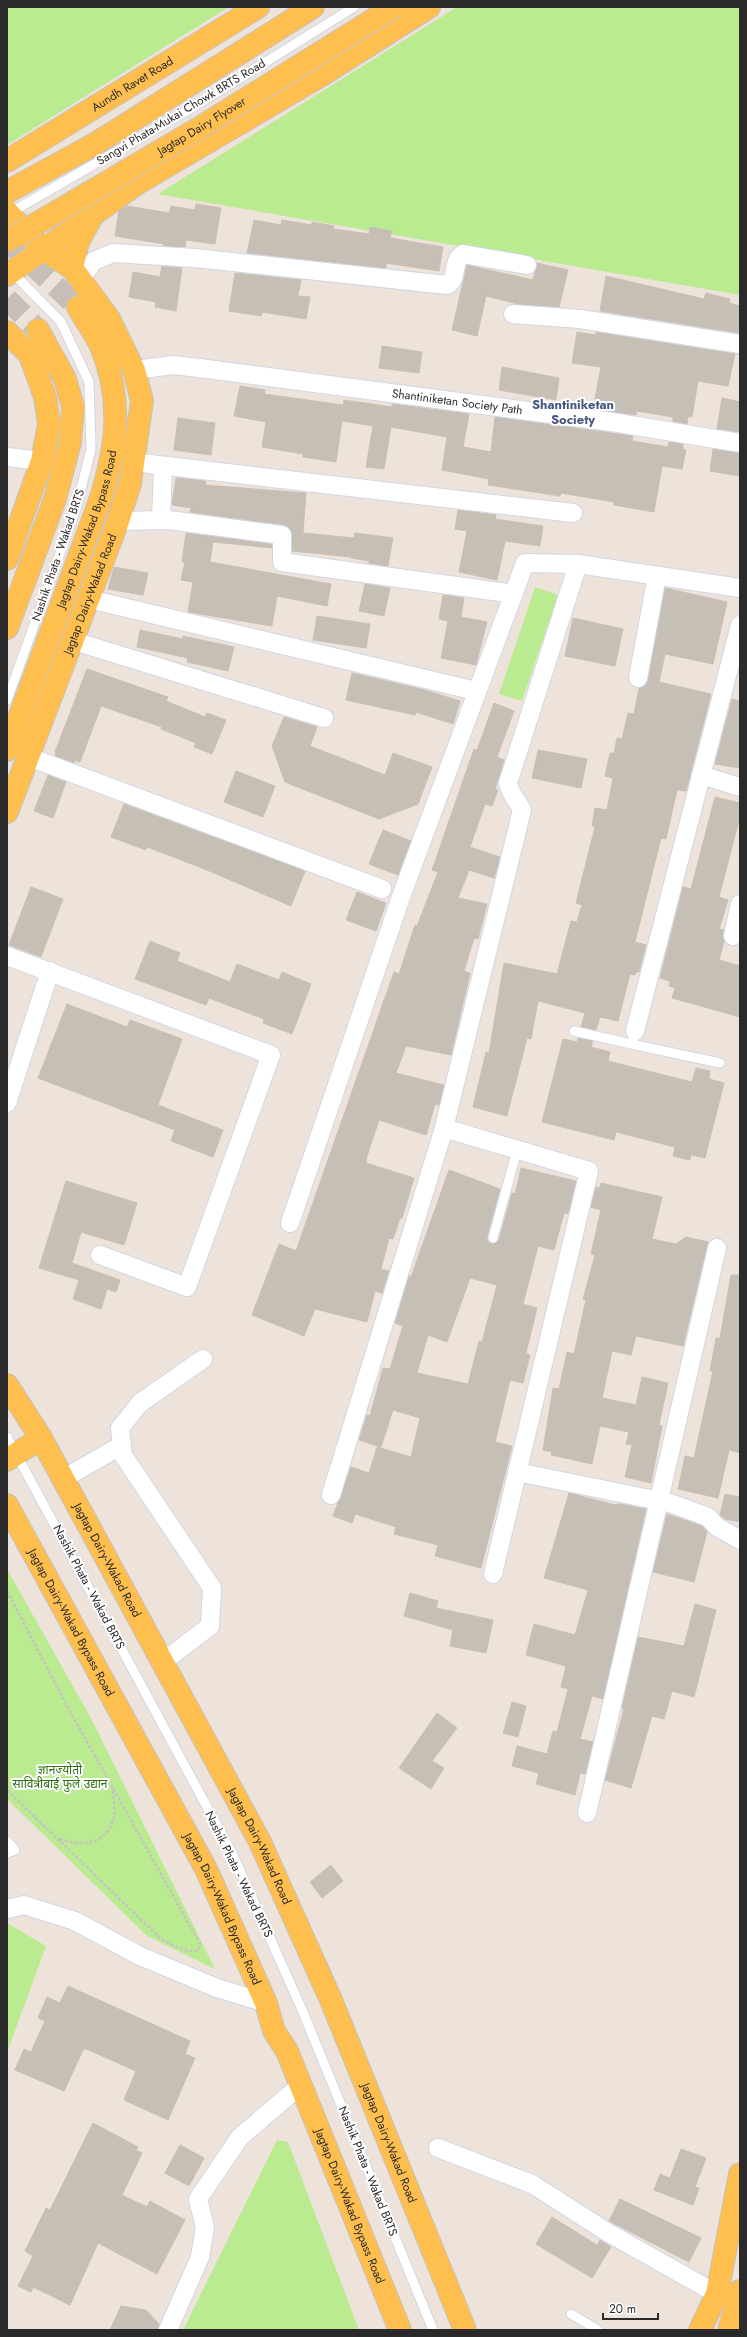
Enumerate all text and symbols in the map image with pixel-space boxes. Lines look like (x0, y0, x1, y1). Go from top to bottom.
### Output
street label: Aundh Ravet Road (88, 52, 177, 116)
street label: Sangvi Phata-Mukai Chowk BRTS Road (93, 54, 269, 170)
street label: Jagtap Dairy Flyover (152, 92, 250, 161)
street label: Shantiniketan Society Path (391, 384, 524, 419)
district label: Shantiniketan Society (532, 395, 614, 429)
street label: Jagtap Dairy-Wakad Bypass Road (51, 449, 121, 613)
street label: Nashik Phata - Wakad BRTS (27, 486, 89, 624)
street label: Jagtap Dairy-Wakad Road (58, 531, 121, 659)
street label: Jagtap Dairy-Wakad Road (68, 1498, 146, 1621)
street label: Nashik Phata - Wakad BRTS (48, 1522, 130, 1653)
street label: Jagtap Dairy-Wakad Bypass Road (23, 1544, 119, 1700)
park label: ज्ञानज्योती सावित्रीबाई फुले उद्यान (12, 1761, 108, 1793)
street label: Jagtap Dairy-Wakad Road (222, 1783, 296, 1907)
street label: Nashik Phata - Wakad BRTS (200, 1808, 278, 1941)
street label: Jagtap Dairy-Wakad Bypass Road (178, 1828, 266, 1988)
street label: Jagtap Dairy-Wakad Road (356, 2078, 421, 2206)
street label: Nashik Phata - Wakad BRTS (334, 2103, 402, 2239)
street label: Jagtap Dairy-Wakad Bypass Road (310, 2124, 389, 2286)
scale bar (603, 2295, 658, 2321)
text: 20 m (609, 2300, 636, 2318)

